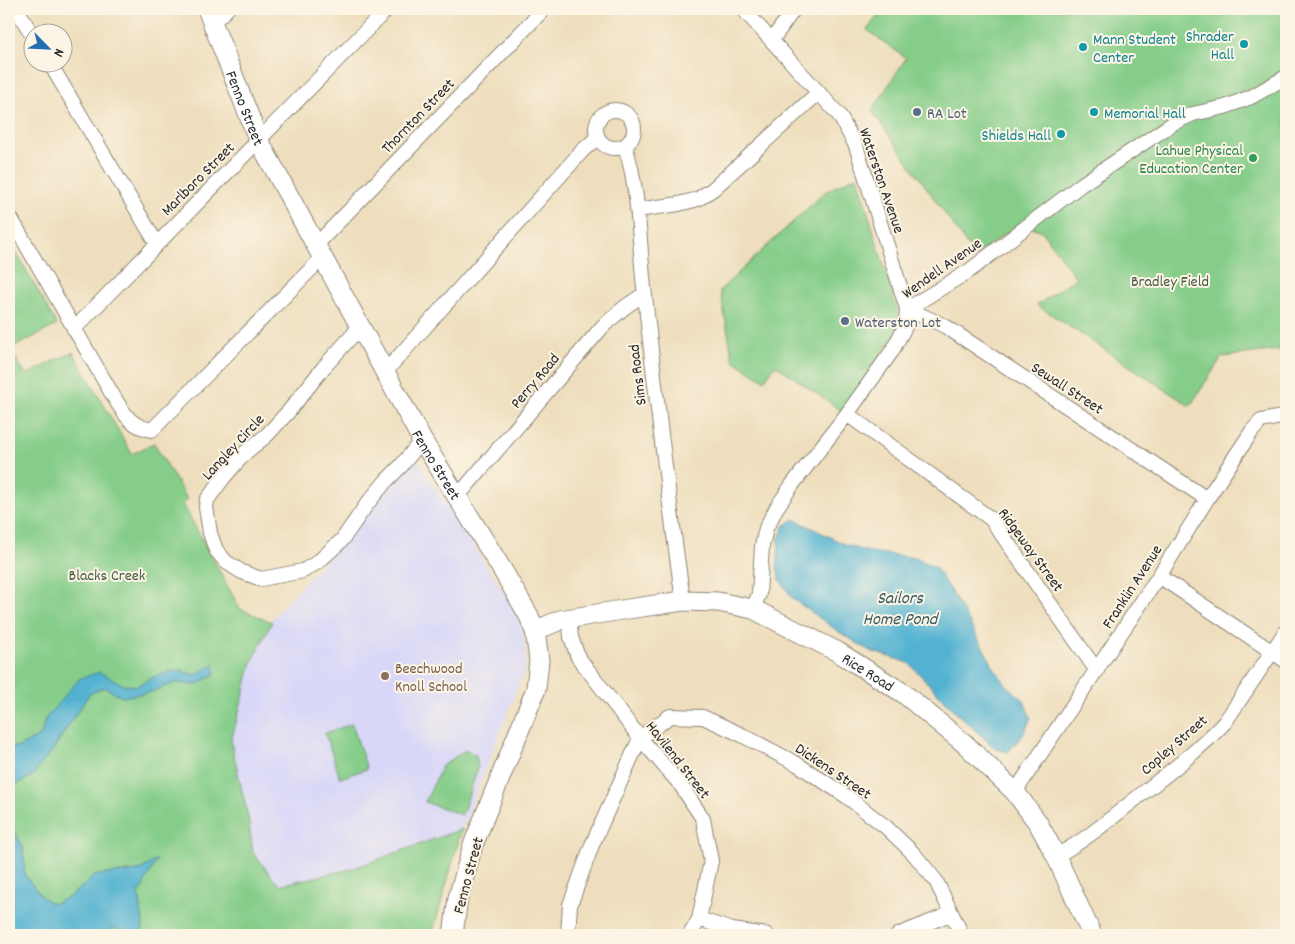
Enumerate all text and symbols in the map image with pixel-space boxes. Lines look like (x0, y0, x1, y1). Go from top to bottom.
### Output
north arrow (22, 22, 72, 72)
place label: Shrader Hall (1186, 26, 1234, 67)
place label: Mann Student Center (1093, 29, 1176, 70)
marker: Shrader Hall (1238, 38, 1250, 50)
marker: Mann Student Center (1077, 41, 1089, 53)
text: N (47, 45, 69, 60)
street label: Fenno Street (218, 68, 269, 151)
street label: Thornton Street (377, 74, 461, 160)
place label: RA Lot (927, 103, 967, 126)
place label: Memorial Hall (1104, 103, 1186, 126)
marker: RA Lot (911, 106, 923, 118)
marker: Memorial Hall (1088, 106, 1100, 118)
street label: Waterston Avenue (852, 125, 909, 237)
place label: Shields Hall (982, 125, 1051, 148)
marker: Shields Hall (1055, 128, 1067, 140)
street label: Marlboro Street (157, 138, 241, 222)
place label: Lahue Physical Education Center (1139, 140, 1243, 181)
marker: Lahue Physical Education Center (1247, 152, 1259, 164)
street label: Wendell Avenue (898, 233, 987, 305)
park label: Bradley Field (1131, 271, 1209, 294)
place label: Waterston Lot (855, 312, 941, 335)
marker: Waterston Lot (839, 315, 851, 327)
street label: Sims Road (623, 343, 654, 407)
street label: Perry Road (506, 349, 566, 414)
street label: Sewall Street (1026, 357, 1107, 421)
street label: Langley Circle (197, 409, 271, 486)
street label: Fenno Street (405, 426, 465, 505)
street label: Ridgeway Street (992, 504, 1068, 597)
street label: Franklin Avenue (1097, 541, 1169, 634)
park label: Blacks Creek (69, 565, 145, 588)
water label: Sailors Home Pond (863, 587, 940, 633)
street label: Rice Road (837, 648, 898, 699)
place label: Beechwood Knoll School (395, 658, 467, 699)
marker: Beechwood Knoll School (379, 670, 391, 682)
street label: Copley Street (1136, 710, 1213, 782)
street label: Havilend Street (639, 717, 715, 805)
street label: Dickens Street (790, 738, 876, 806)
street label: Fenno Street (448, 835, 491, 917)

